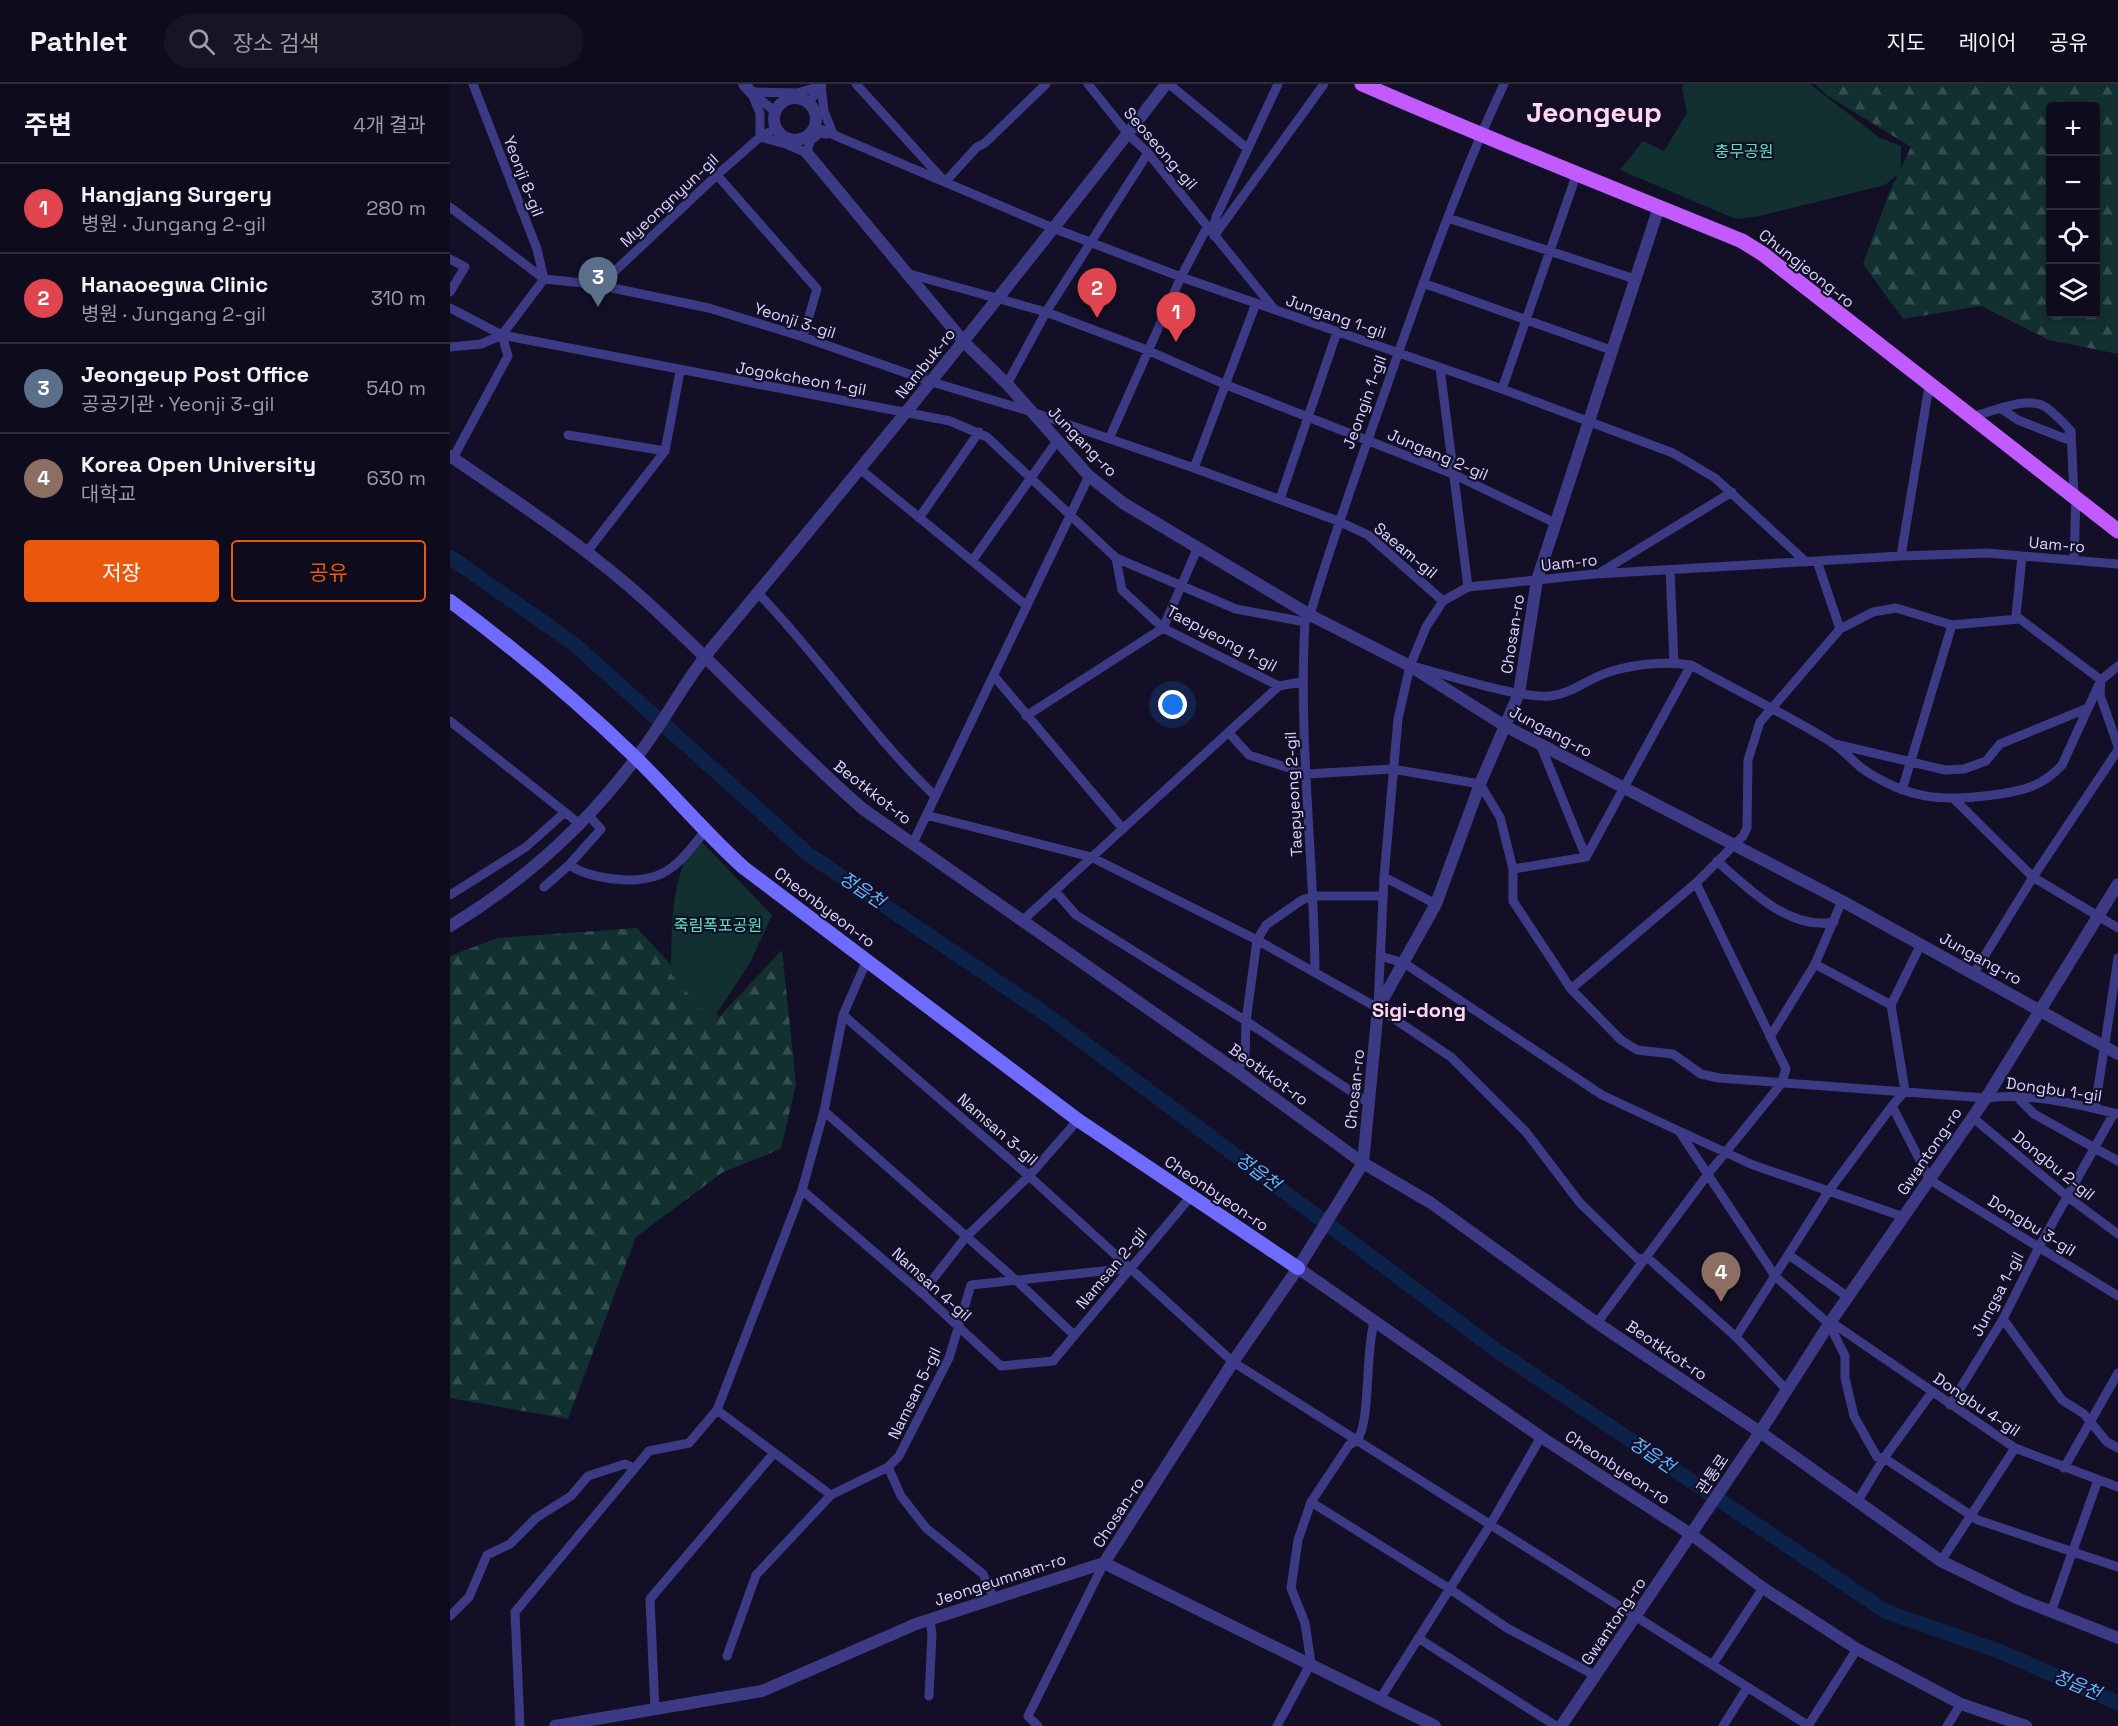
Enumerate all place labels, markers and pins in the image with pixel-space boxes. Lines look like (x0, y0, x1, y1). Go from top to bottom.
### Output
pin: 3 (578, 258, 618, 307)
pin: 2 (1078, 268, 1116, 318)
pin: 1 (1156, 292, 1196, 342)
pin: 4 (1702, 1252, 1740, 1302)

